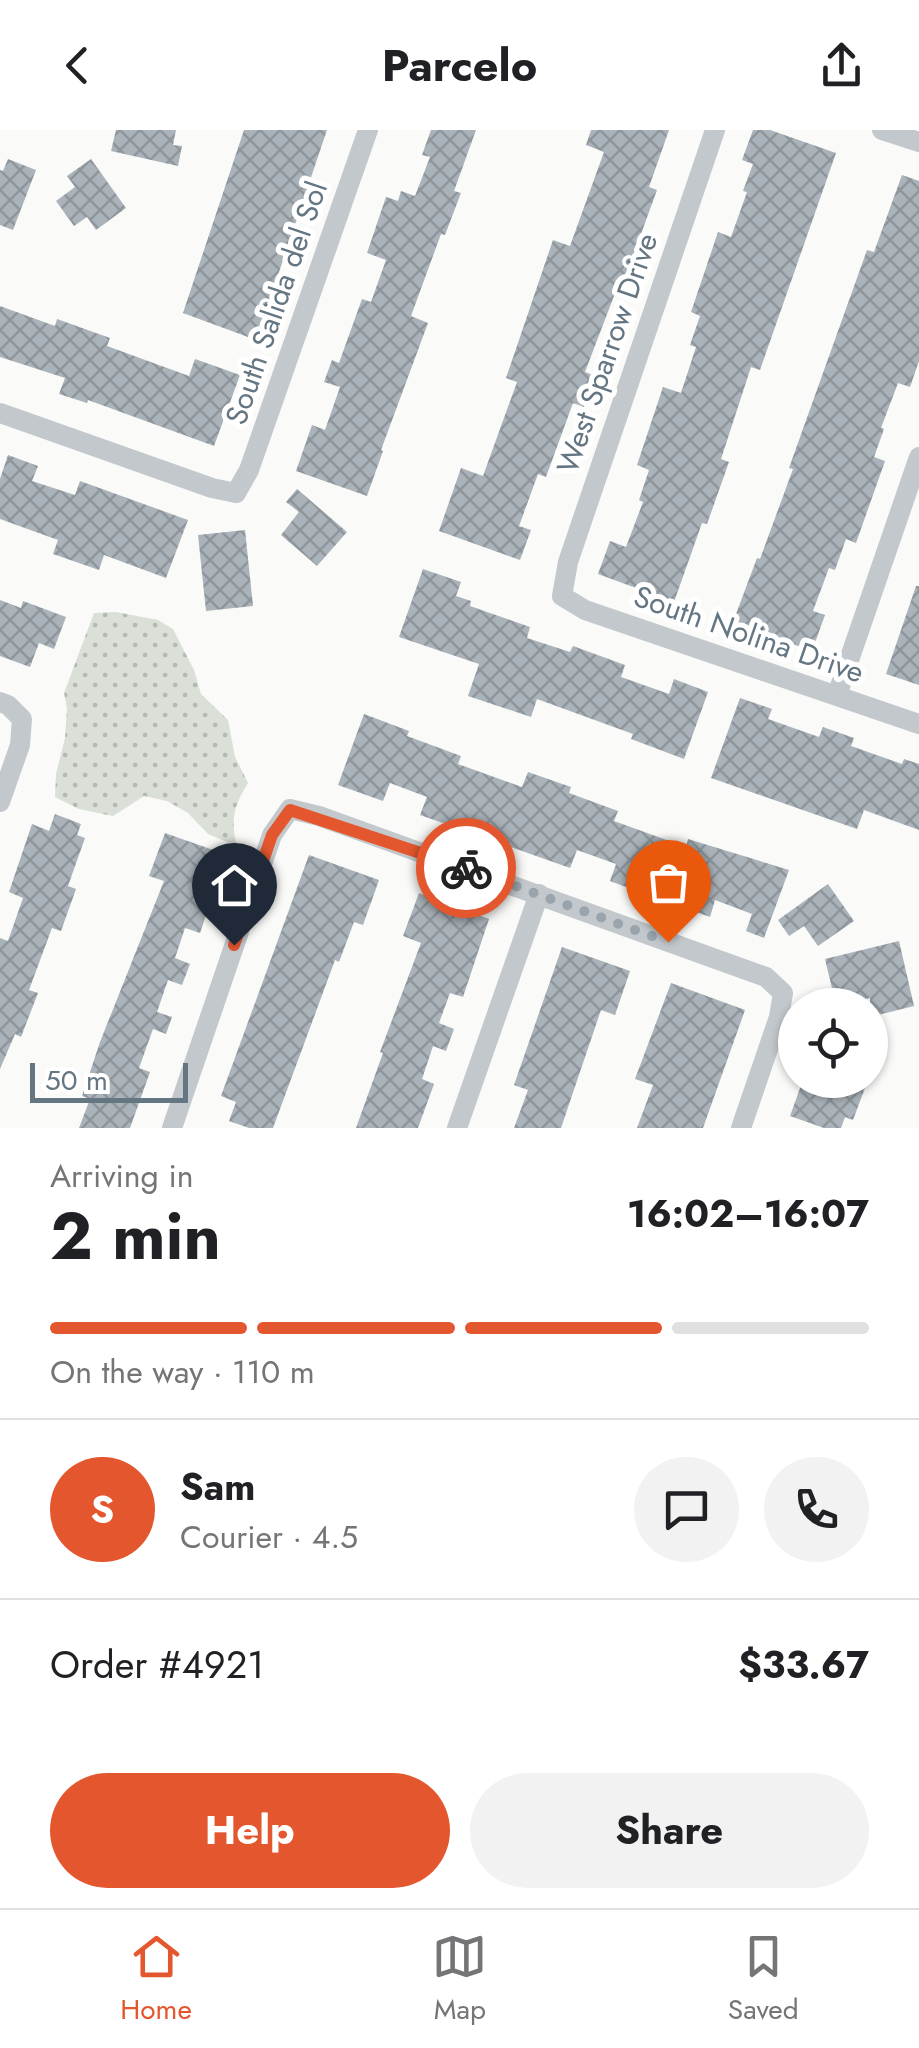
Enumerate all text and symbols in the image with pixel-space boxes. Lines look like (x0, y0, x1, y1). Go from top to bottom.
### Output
text: Parcelo (382, 33, 537, 98)
icon: back (50, 38, 105, 93)
icon: share (814, 38, 869, 93)
street label: South Salida del Sol (214, 176, 338, 430)
street label: West Sparrow Drive (546, 227, 668, 479)
street label: South Nolina Drive (628, 574, 870, 694)
courier (416, 818, 516, 918)
pin (626, 840, 711, 943)
icon: bike (439, 841, 494, 896)
pin (192, 843, 277, 946)
icon: bag (641, 855, 696, 910)
icon: home (207, 858, 262, 913)
map controls (778, 988, 888, 1098)
button: locate (778, 988, 888, 1098)
scale bar (30, 1058, 188, 1103)
text: 50 m (45, 1060, 108, 1101)
text: Arriving in (50, 1153, 194, 1199)
text: 16:02–16:07 (627, 1186, 869, 1241)
text: 2 min (50, 1189, 221, 1283)
text: On the way · 110 m (50, 1349, 315, 1395)
button: chat (634, 1457, 739, 1562)
button: phone (764, 1457, 869, 1562)
text: Sam (180, 1459, 255, 1514)
text: S (91, 1482, 114, 1537)
text: Courier · 4.5 (180, 1514, 358, 1560)
text: Order #4921 (50, 1637, 264, 1692)
text: $33.67 (738, 1637, 869, 1692)
button: Help (50, 1773, 450, 1888)
button: Share (470, 1773, 869, 1888)
tab: Home (120, 1929, 192, 2030)
tab: Map (432, 1929, 487, 2030)
tab: Saved (728, 1929, 799, 2030)

